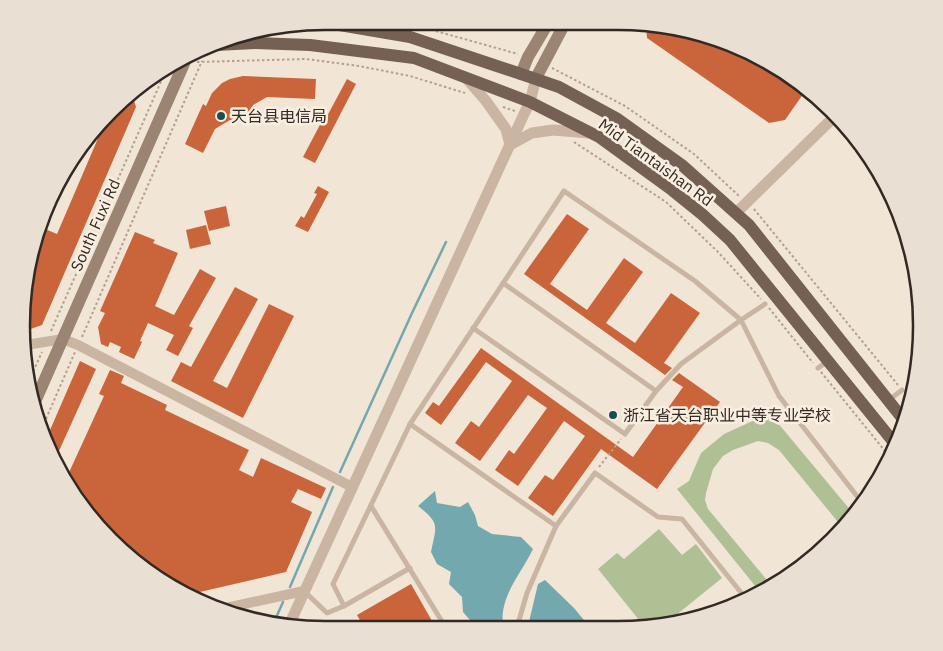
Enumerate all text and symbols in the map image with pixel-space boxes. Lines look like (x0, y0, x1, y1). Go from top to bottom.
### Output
place label: 天台县电信局 (231, 106, 327, 126)
marker: 天台县电信局 (215, 110, 227, 122)
street label: Mid Tiantaishan Rd (595, 114, 717, 210)
street label: South Fuxi Rd (66, 176, 124, 274)
place label: 浙江省天台职业中等专业学校 (623, 405, 831, 425)
marker: 浙江省天台职业中等专业学校 (607, 409, 619, 421)

